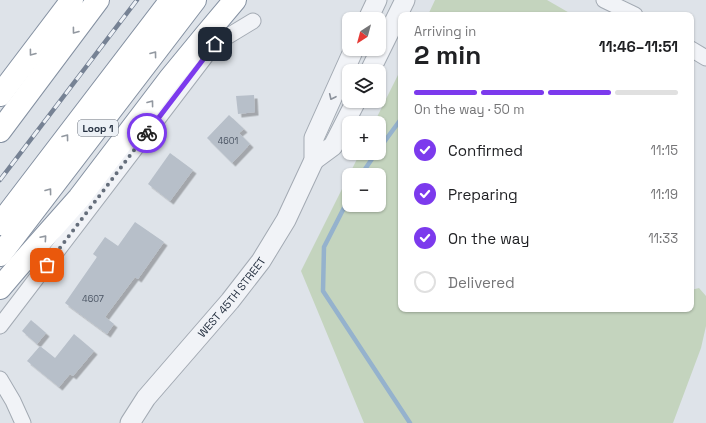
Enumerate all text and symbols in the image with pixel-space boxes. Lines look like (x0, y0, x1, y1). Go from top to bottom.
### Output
north arrow (342, 12, 386, 56)
map controls (342, 12, 386, 212)
text: Arriving in (414, 23, 476, 40)
one-way arrow (73, 27, 80, 34)
pin (198, 27, 232, 61)
icon: home (204, 33, 226, 55)
text: 11:46–11:51 (599, 37, 678, 56)
text: 2 min (414, 38, 481, 72)
one-way arrow (29, 49, 36, 56)
one-way arrow (149, 52, 156, 59)
button: layers (342, 64, 386, 108)
one-way arrow (329, 93, 337, 101)
one-way arrow (146, 101, 153, 108)
text: On the way · 50 m (414, 101, 524, 118)
courier (127, 113, 167, 153)
button: + (342, 116, 386, 160)
road number: Loop 1 (78, 120, 118, 136)
icon: bike (136, 122, 158, 144)
one-way arrow (61, 135, 68, 142)
house number: 4601 (218, 135, 239, 147)
icon: check (414, 139, 436, 161)
text: Confirmed (448, 141, 523, 160)
text: 11:15 (651, 142, 678, 159)
button: − (342, 168, 386, 212)
icon: check (414, 183, 436, 205)
text: Preparing (448, 185, 518, 204)
text: 11:19 (650, 186, 678, 203)
one-way arrow (45, 188, 52, 195)
icon: check (414, 227, 436, 249)
text: On the way (448, 229, 529, 248)
text: 11:33 (648, 230, 678, 247)
one-way arrow (39, 235, 47, 243)
pin (30, 248, 64, 282)
icon: bag (36, 254, 58, 276)
street label: WEST 45TH STREET (195, 254, 269, 340)
text: Delivered (448, 273, 515, 292)
house number: 4607 (82, 293, 104, 305)

